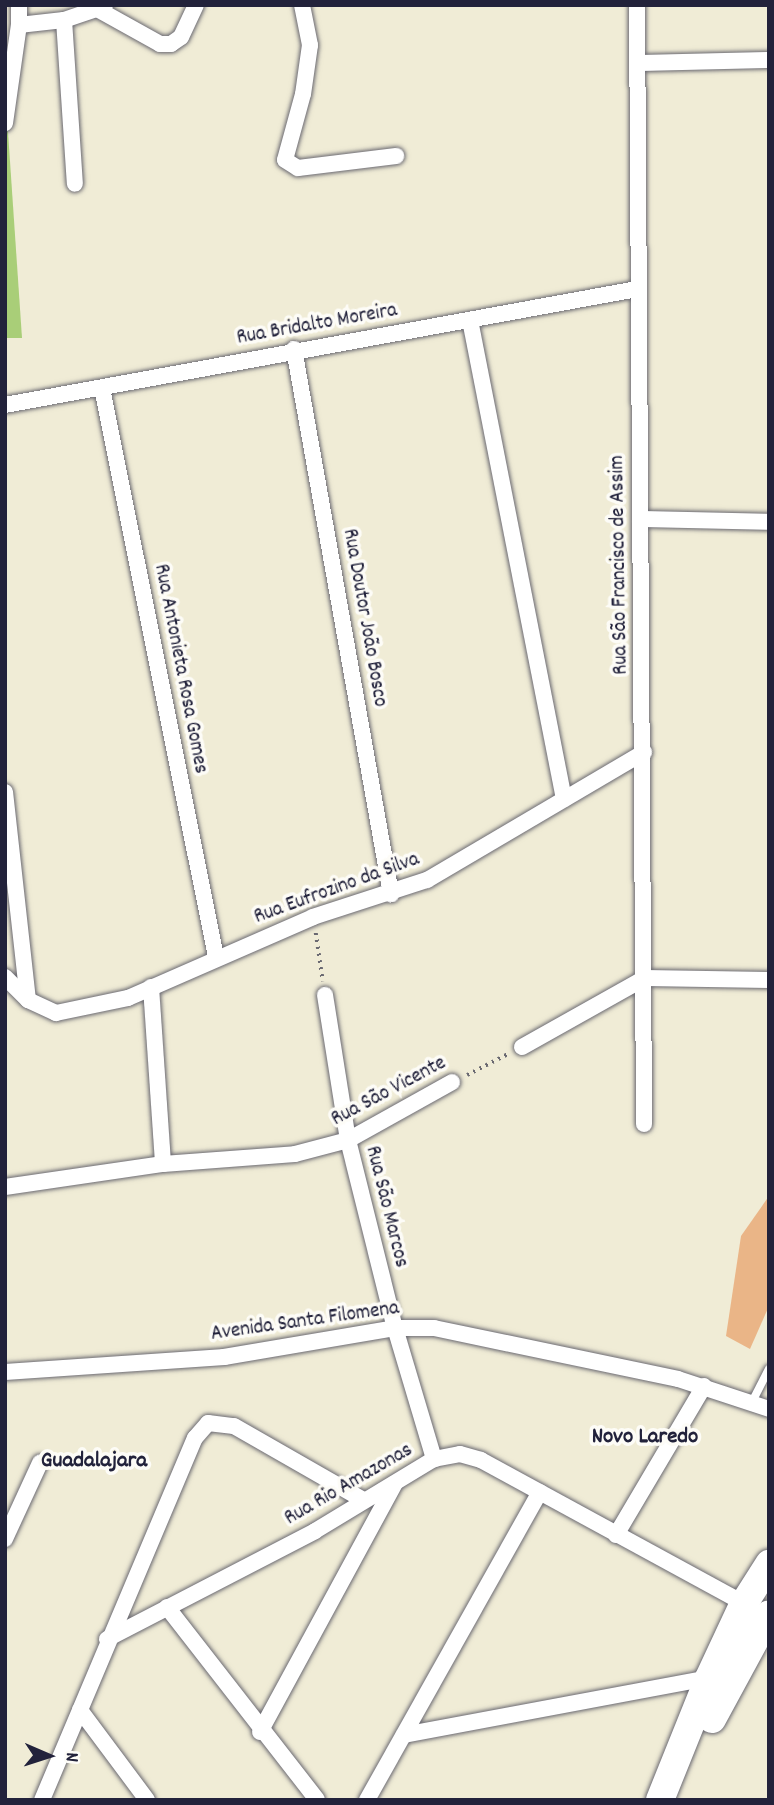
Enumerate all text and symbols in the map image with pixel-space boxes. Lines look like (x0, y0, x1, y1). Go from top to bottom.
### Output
street label: Rua Bridalto Moreira (235, 299, 399, 351)
street label: Rua São Francisco de Assim (605, 455, 635, 675)
street label: Rua Doutor João Bosco (336, 527, 392, 709)
street label: Rua Antonieta Rosa Gomes (147, 562, 213, 776)
street label: Rua Eufrozino da Silva (251, 847, 423, 931)
street label: Rua São Vicente (327, 1051, 451, 1133)
street label: Rua São Marcos (359, 1144, 413, 1270)
street label: Avenida Santa Filomena (209, 1296, 401, 1348)
district label: Novo Laredo (592, 1424, 698, 1452)
street label: Rua Rio Amazonas (281, 1438, 417, 1532)
district label: Guadalajara (41, 1448, 147, 1476)
north arrow (14, 1721, 84, 1791)
text: N (57, 1752, 84, 1763)

